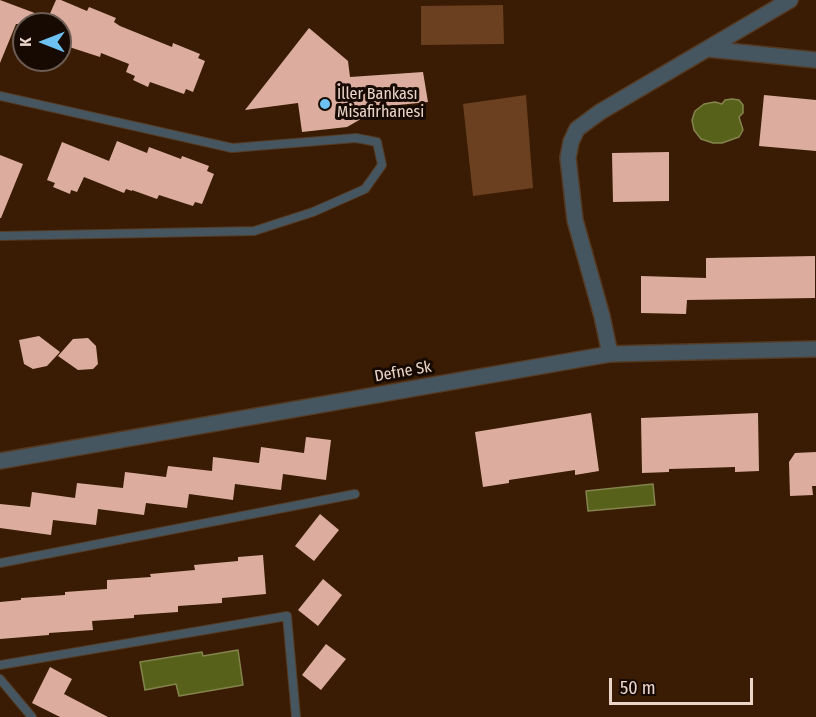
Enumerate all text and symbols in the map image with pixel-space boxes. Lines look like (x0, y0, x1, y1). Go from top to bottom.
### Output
north arrow (12, 12, 72, 72)
text: K (16, 37, 35, 47)
place label: İller Bankası Misafirhanesi (337, 85, 424, 123)
marker: İller Bankası Misafirhanesi (318, 97, 332, 111)
street label: Defne Sk (373, 358, 433, 386)
scale bar (612, 666, 756, 704)
text: 50 m (620, 677, 656, 699)

